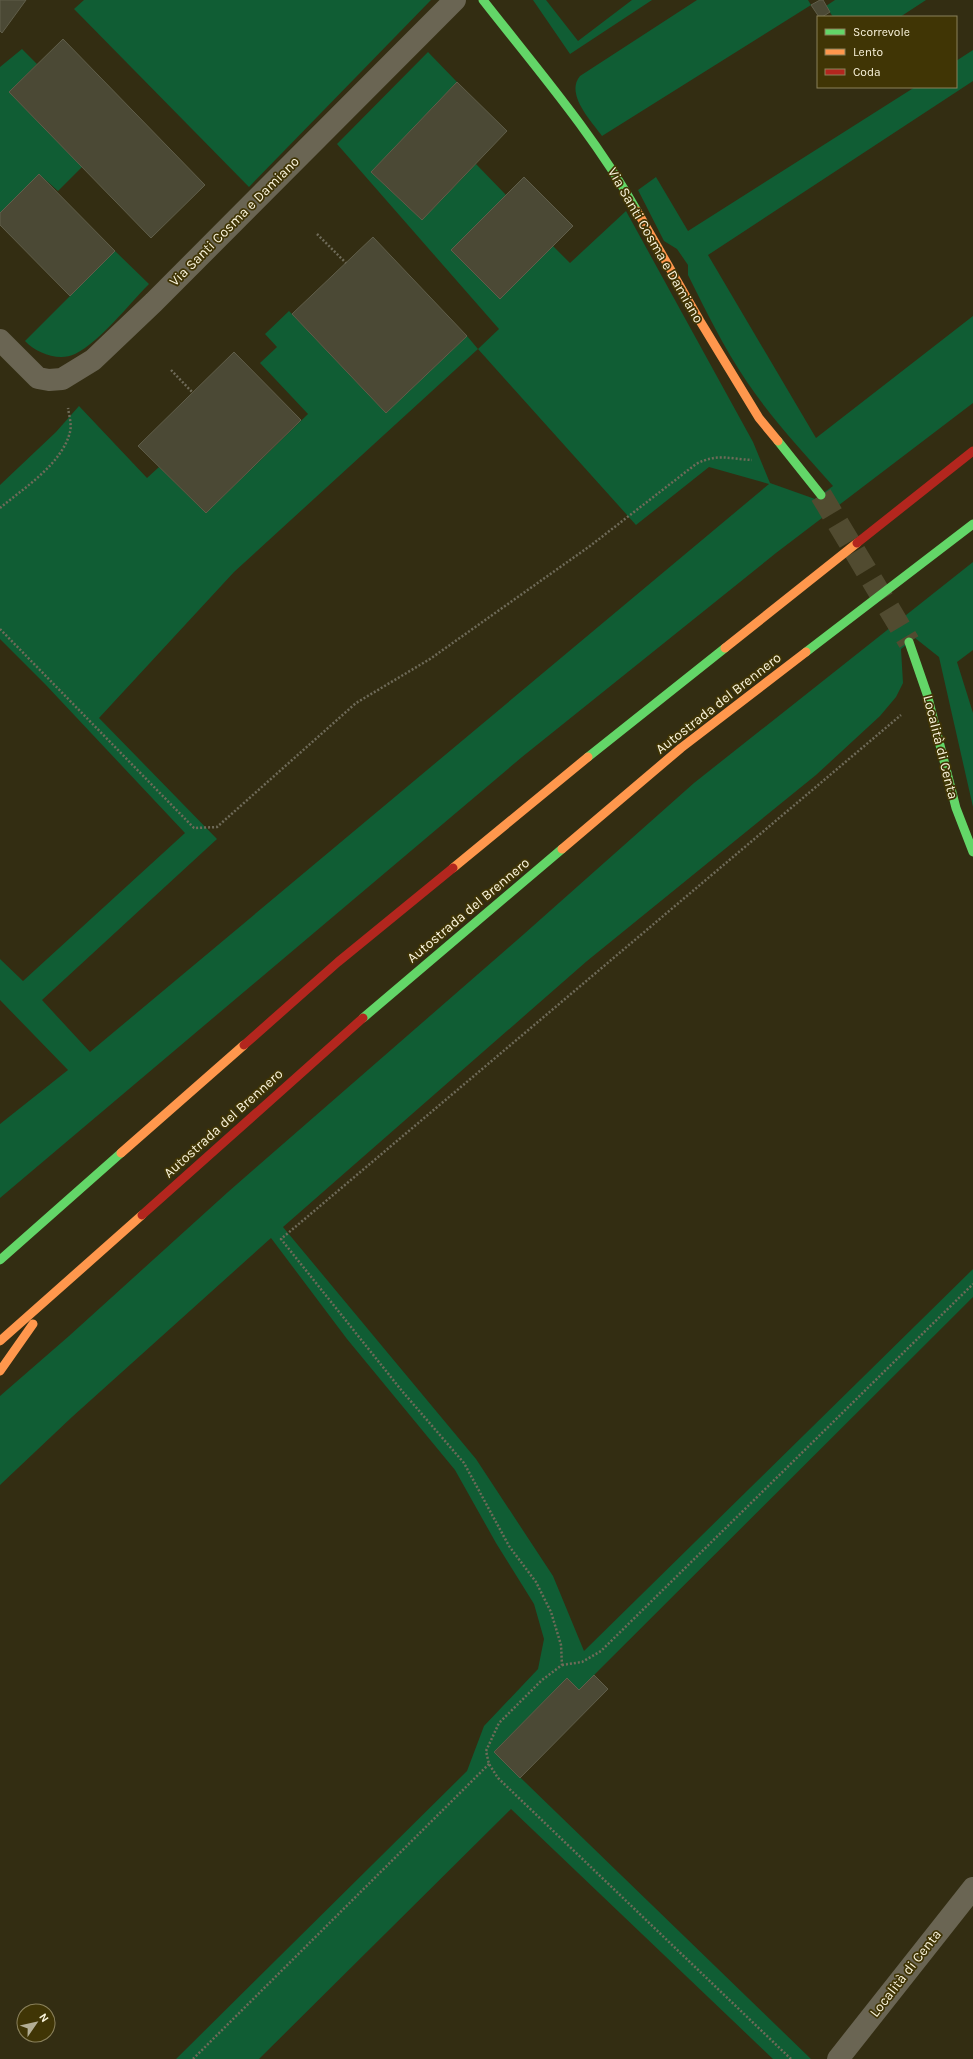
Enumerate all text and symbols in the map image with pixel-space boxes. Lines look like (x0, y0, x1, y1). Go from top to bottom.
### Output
legend (817, 16, 957, 88)
text: Scorrevole (853, 25, 910, 39)
text: Lento (853, 45, 883, 59)
text: Coda (853, 65, 881, 79)
street label: Via Santi Cosma e Damiano (166, 153, 303, 290)
street label: Via Santi Cosma e Damiano (604, 164, 707, 326)
street label: Autostrada del Brennero (652, 649, 784, 758)
street label: Località di Centa (919, 693, 962, 801)
street label: Autostrada del Brennero (404, 854, 533, 967)
street label: Autostrada del Brennero (160, 1065, 286, 1181)
street label: Località di Centa (866, 1926, 945, 2021)
north arrow (16, 2003, 56, 2043)
text: N (36, 2011, 51, 2025)

